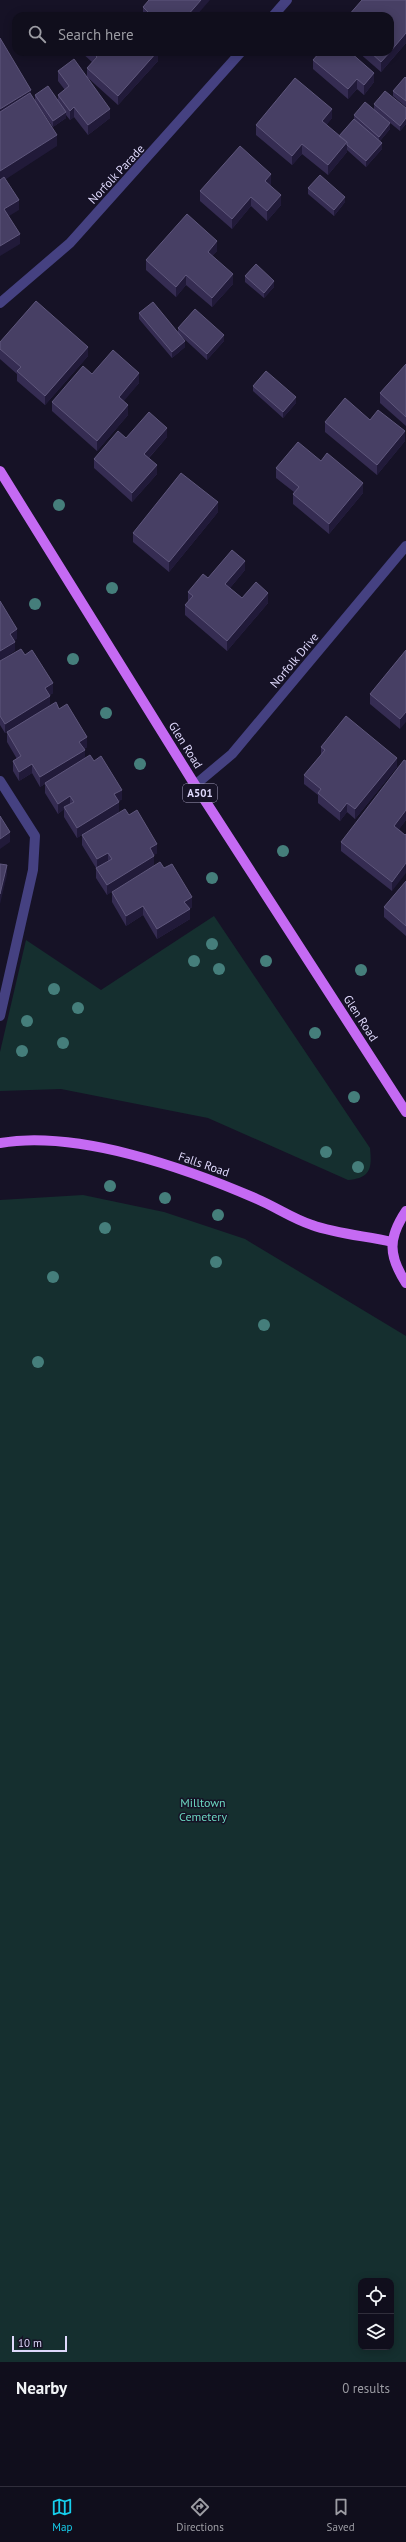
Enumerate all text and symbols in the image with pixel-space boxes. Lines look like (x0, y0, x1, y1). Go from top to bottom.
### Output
search box (12, 12, 394, 56)
icon: search (26, 23, 48, 45)
text: Search here (58, 25, 134, 44)
street label: Norfolk Parade (85, 141, 147, 207)
street label: Norfolk Drive (266, 629, 322, 691)
street label: Glen Road (166, 719, 206, 771)
road number: A501 (183, 784, 217, 802)
street label: Glen Road (341, 992, 381, 1044)
street label: Falls Road (177, 1148, 231, 1180)
park label: Milltown Cemetery (179, 1795, 227, 1824)
map controls (358, 2278, 394, 2350)
button: locate (358, 2278, 394, 2314)
button: layers (358, 2314, 394, 2350)
scale bar (12, 2334, 67, 2353)
text: 10 m (18, 2336, 42, 2350)
text: Nearby (16, 2377, 67, 2399)
text: 0 results (342, 2380, 390, 2397)
tab: Map (51, 2496, 73, 2534)
tab: Directions (176, 2496, 224, 2534)
tab: Saved (327, 2496, 355, 2534)

